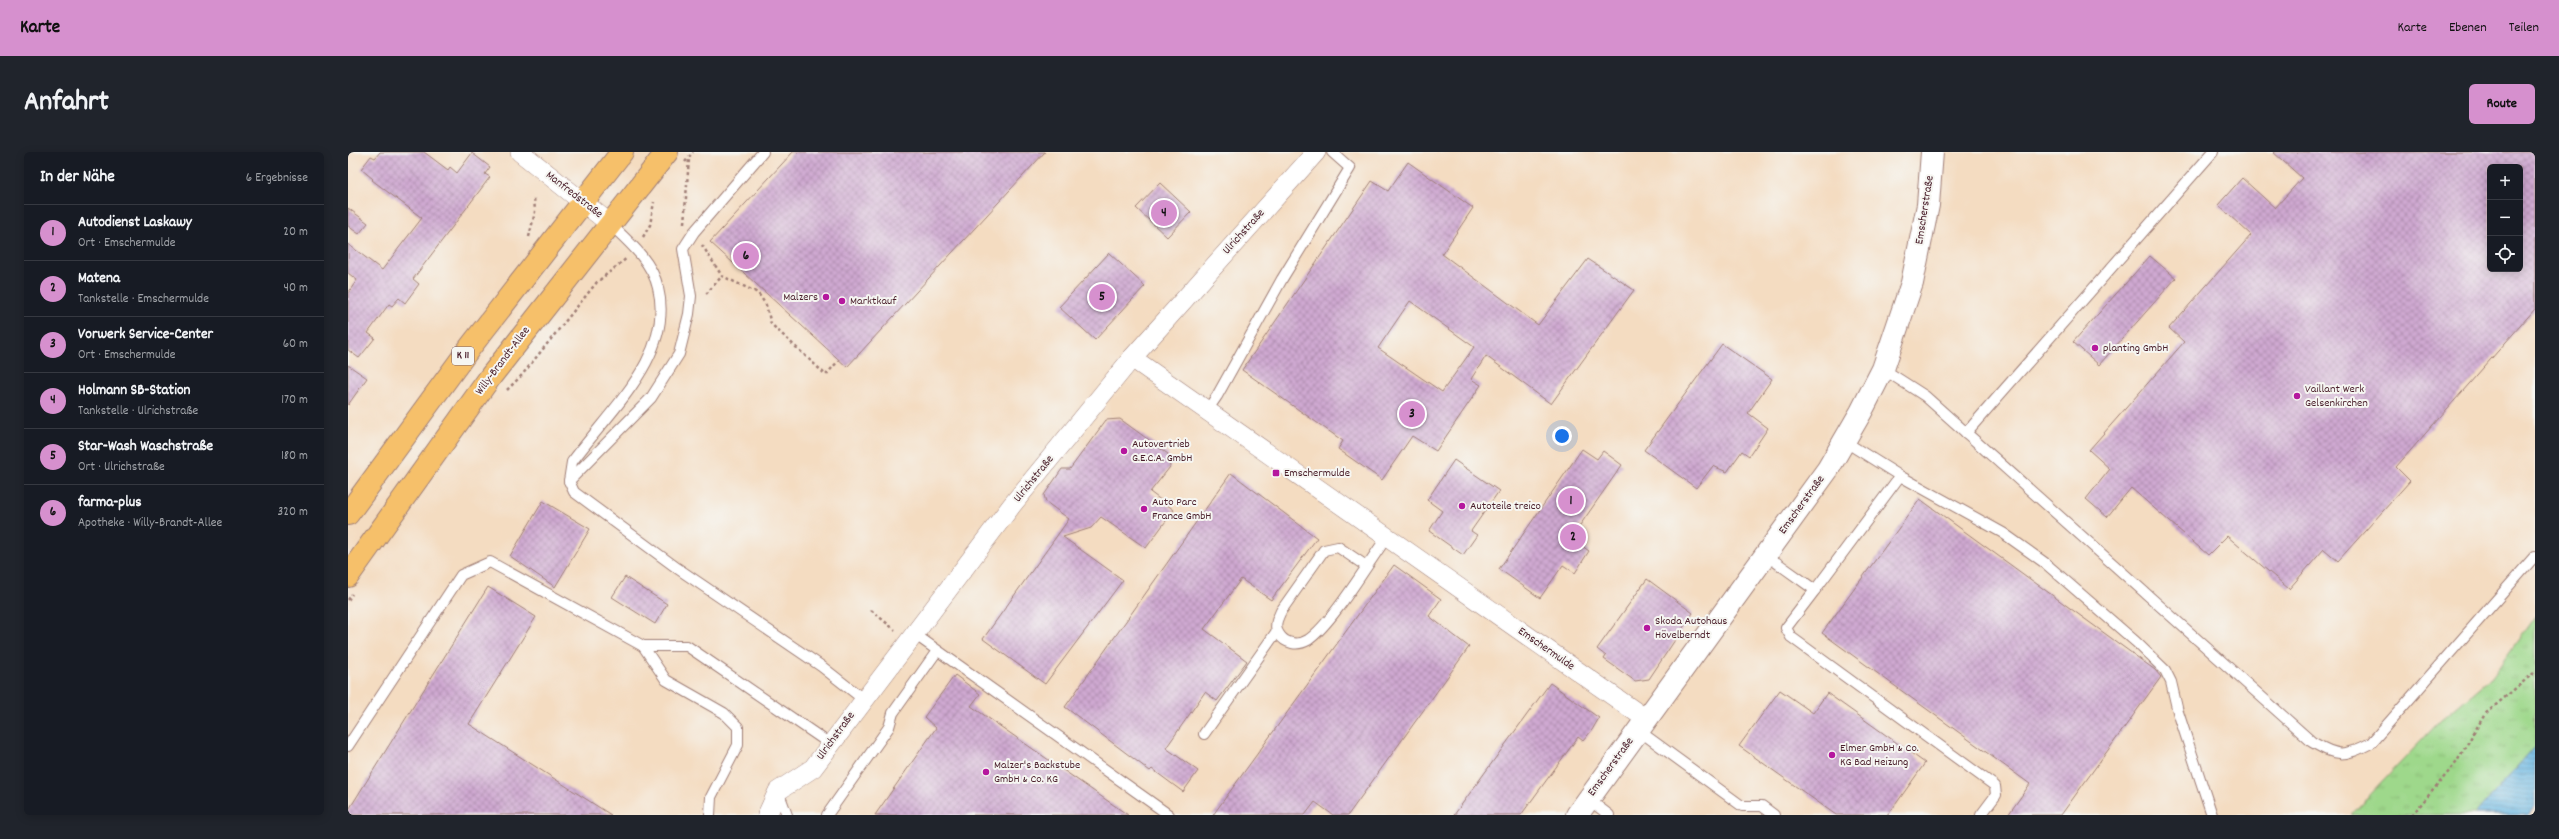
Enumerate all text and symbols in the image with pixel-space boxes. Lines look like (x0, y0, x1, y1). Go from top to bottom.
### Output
text: Karte (20, 15, 60, 42)
text: Karte (2397, 18, 2427, 38)
text: Ebenen (2449, 18, 2487, 38)
text: Teilen (2509, 18, 2539, 38)
text: Anfahrt (24, 84, 109, 124)
button: Route (2469, 84, 2535, 124)
map controls (2487, 164, 2523, 272)
button: + (2487, 164, 2523, 200)
text: In der Nähe (40, 166, 115, 190)
street label: Manfredstraße (542, 167, 606, 223)
text: 6 Ergebnisse (246, 169, 308, 188)
street label: Emscherstraße (1911, 174, 1939, 246)
pin: 4 (1151, 198, 1177, 228)
button: − (2487, 200, 2523, 236)
street label: Ulrichstraße (1219, 205, 1269, 259)
text: Autodienst Laskawy (78, 212, 192, 234)
text: 1 (52, 223, 54, 242)
text: 20 m (283, 223, 308, 242)
text: Ort · Emschermulde (78, 234, 176, 253)
button: locate (2487, 236, 2523, 272)
pin: 6 (733, 241, 759, 271)
text: Matena (78, 268, 120, 290)
text: 2 (50, 279, 56, 298)
text: 40 m (284, 279, 308, 298)
pin: 5 (1089, 282, 1115, 312)
place label: Malzers (783, 289, 818, 306)
text: Tankstelle · Emschermulde (78, 290, 209, 309)
marker: Malzers (821, 292, 831, 302)
place label: Marktkauf (850, 293, 897, 310)
marker: Marktkauf (837, 296, 847, 306)
street label: Willy-Brandt-Allee (472, 323, 534, 399)
text: Vorwerk Service-Center (78, 324, 213, 346)
text: 3 (50, 335, 56, 354)
text: 60 m (283, 335, 308, 354)
place label: planting GmbH (2103, 340, 2168, 357)
marker: planting GmbH (2090, 343, 2100, 353)
text: Ort · Emschermulde (78, 346, 176, 365)
road number: K 11 (452, 347, 474, 365)
text: Holmann SB-Station (78, 380, 191, 402)
place label: Vaillant Werk Gelsenkirchen (2305, 381, 2368, 412)
text: 4 (50, 391, 56, 410)
text: 170 m (281, 391, 308, 410)
marker: Vaillant Werk Gelsenkirchen (2292, 391, 2302, 401)
pin: 3 (1399, 399, 1425, 429)
text: Tankstelle · Ulrichstraße (78, 402, 198, 421)
your location (1552, 426, 1572, 446)
text: Star-Wash Waschstraße (78, 436, 213, 458)
place label: Autovertrieb G.E.C.A. GmbH (1132, 436, 1192, 467)
marker: Autovertrieb G.E.C.A. GmbH (1119, 446, 1129, 456)
text: 5 (50, 447, 56, 466)
text: 180 m (281, 447, 308, 466)
street label: Ulrichstraße (1010, 452, 1058, 506)
text: Ort · Ulrichstraße (78, 458, 165, 477)
place label: Emschermulde (1284, 465, 1350, 482)
marker: Emschermulde (1271, 468, 1281, 478)
street label: Emscherstraße (1775, 472, 1829, 538)
pin: 1 (1558, 486, 1584, 516)
text: farma-plus (78, 492, 142, 514)
place label: Auto Parc France GmbH (1152, 494, 1211, 525)
place label: Autoteile treico (1470, 498, 1541, 515)
marker: Autoteile treico (1457, 501, 1467, 511)
text: 6 (50, 503, 56, 522)
text: 320 m (278, 503, 308, 522)
marker: Auto Parc France GmbH (1139, 504, 1149, 514)
text: Apotheke · Willy-Brandt-Allee (78, 514, 222, 533)
pin: 2 (1560, 522, 1586, 552)
place label: Skoda Autohaus Hövelberndt (1655, 613, 1727, 644)
street label: Emschermulde (1514, 623, 1578, 675)
marker: Skoda Autohaus Hövelberndt (1642, 623, 1652, 633)
street label: Ulrichstraße (813, 708, 859, 764)
street label: Emscherstraße (1584, 734, 1638, 800)
place label: Elmer GmbH & Co. KG Bad Heizung (1840, 740, 1919, 771)
marker: Elmer GmbH & Co. KG Bad Heizung (1827, 750, 1837, 760)
place label: Malzer's Backstube GmbH & Co. KG (994, 757, 1080, 788)
marker: Malzer's Backstube GmbH & Co. KG (981, 767, 991, 777)

